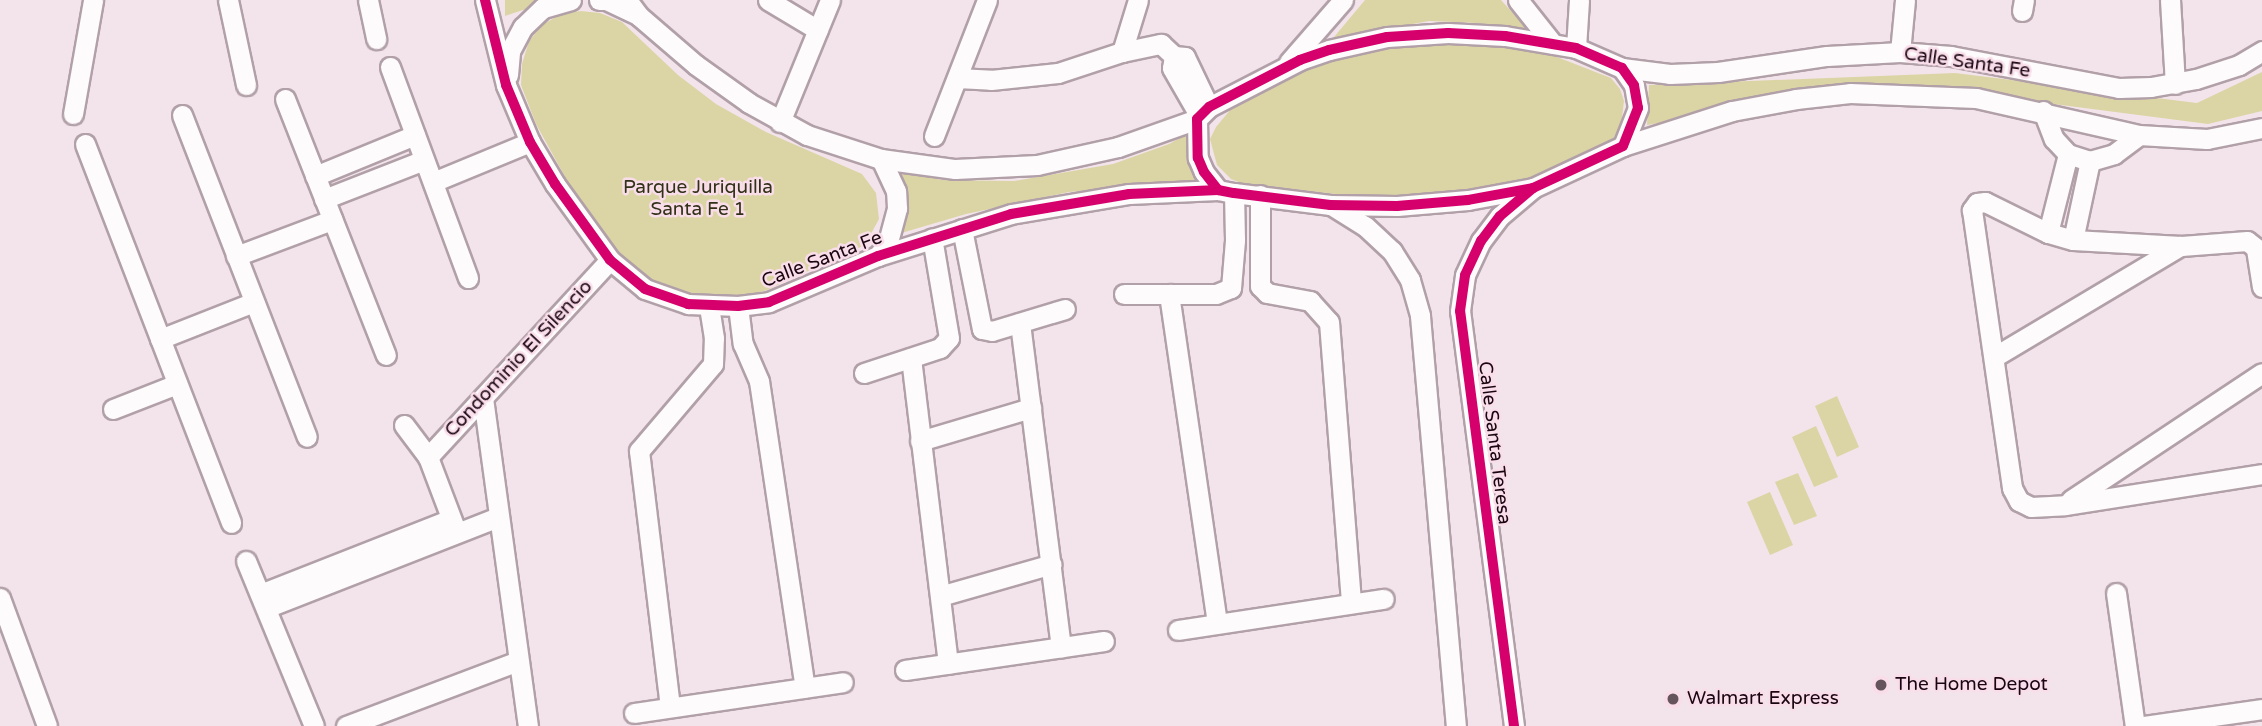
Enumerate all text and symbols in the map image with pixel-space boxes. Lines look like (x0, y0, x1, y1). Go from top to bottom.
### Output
street label: Calle Santa Fe (1902, 43, 2032, 83)
park label: Parque Juriquilla Santa Fe 1 (623, 177, 773, 221)
street label: Calle Santa Fe (759, 227, 885, 293)
street label: Condominio El Silencio (440, 276, 598, 442)
street label: Calle Santa Teresa (1473, 360, 1515, 526)
place label: The Home Depot (1895, 674, 2048, 696)
marker: The Home Depot (1873, 677, 1889, 693)
place label: Walmart Express (1687, 688, 1839, 710)
marker: Walmart Express (1665, 691, 1681, 707)

